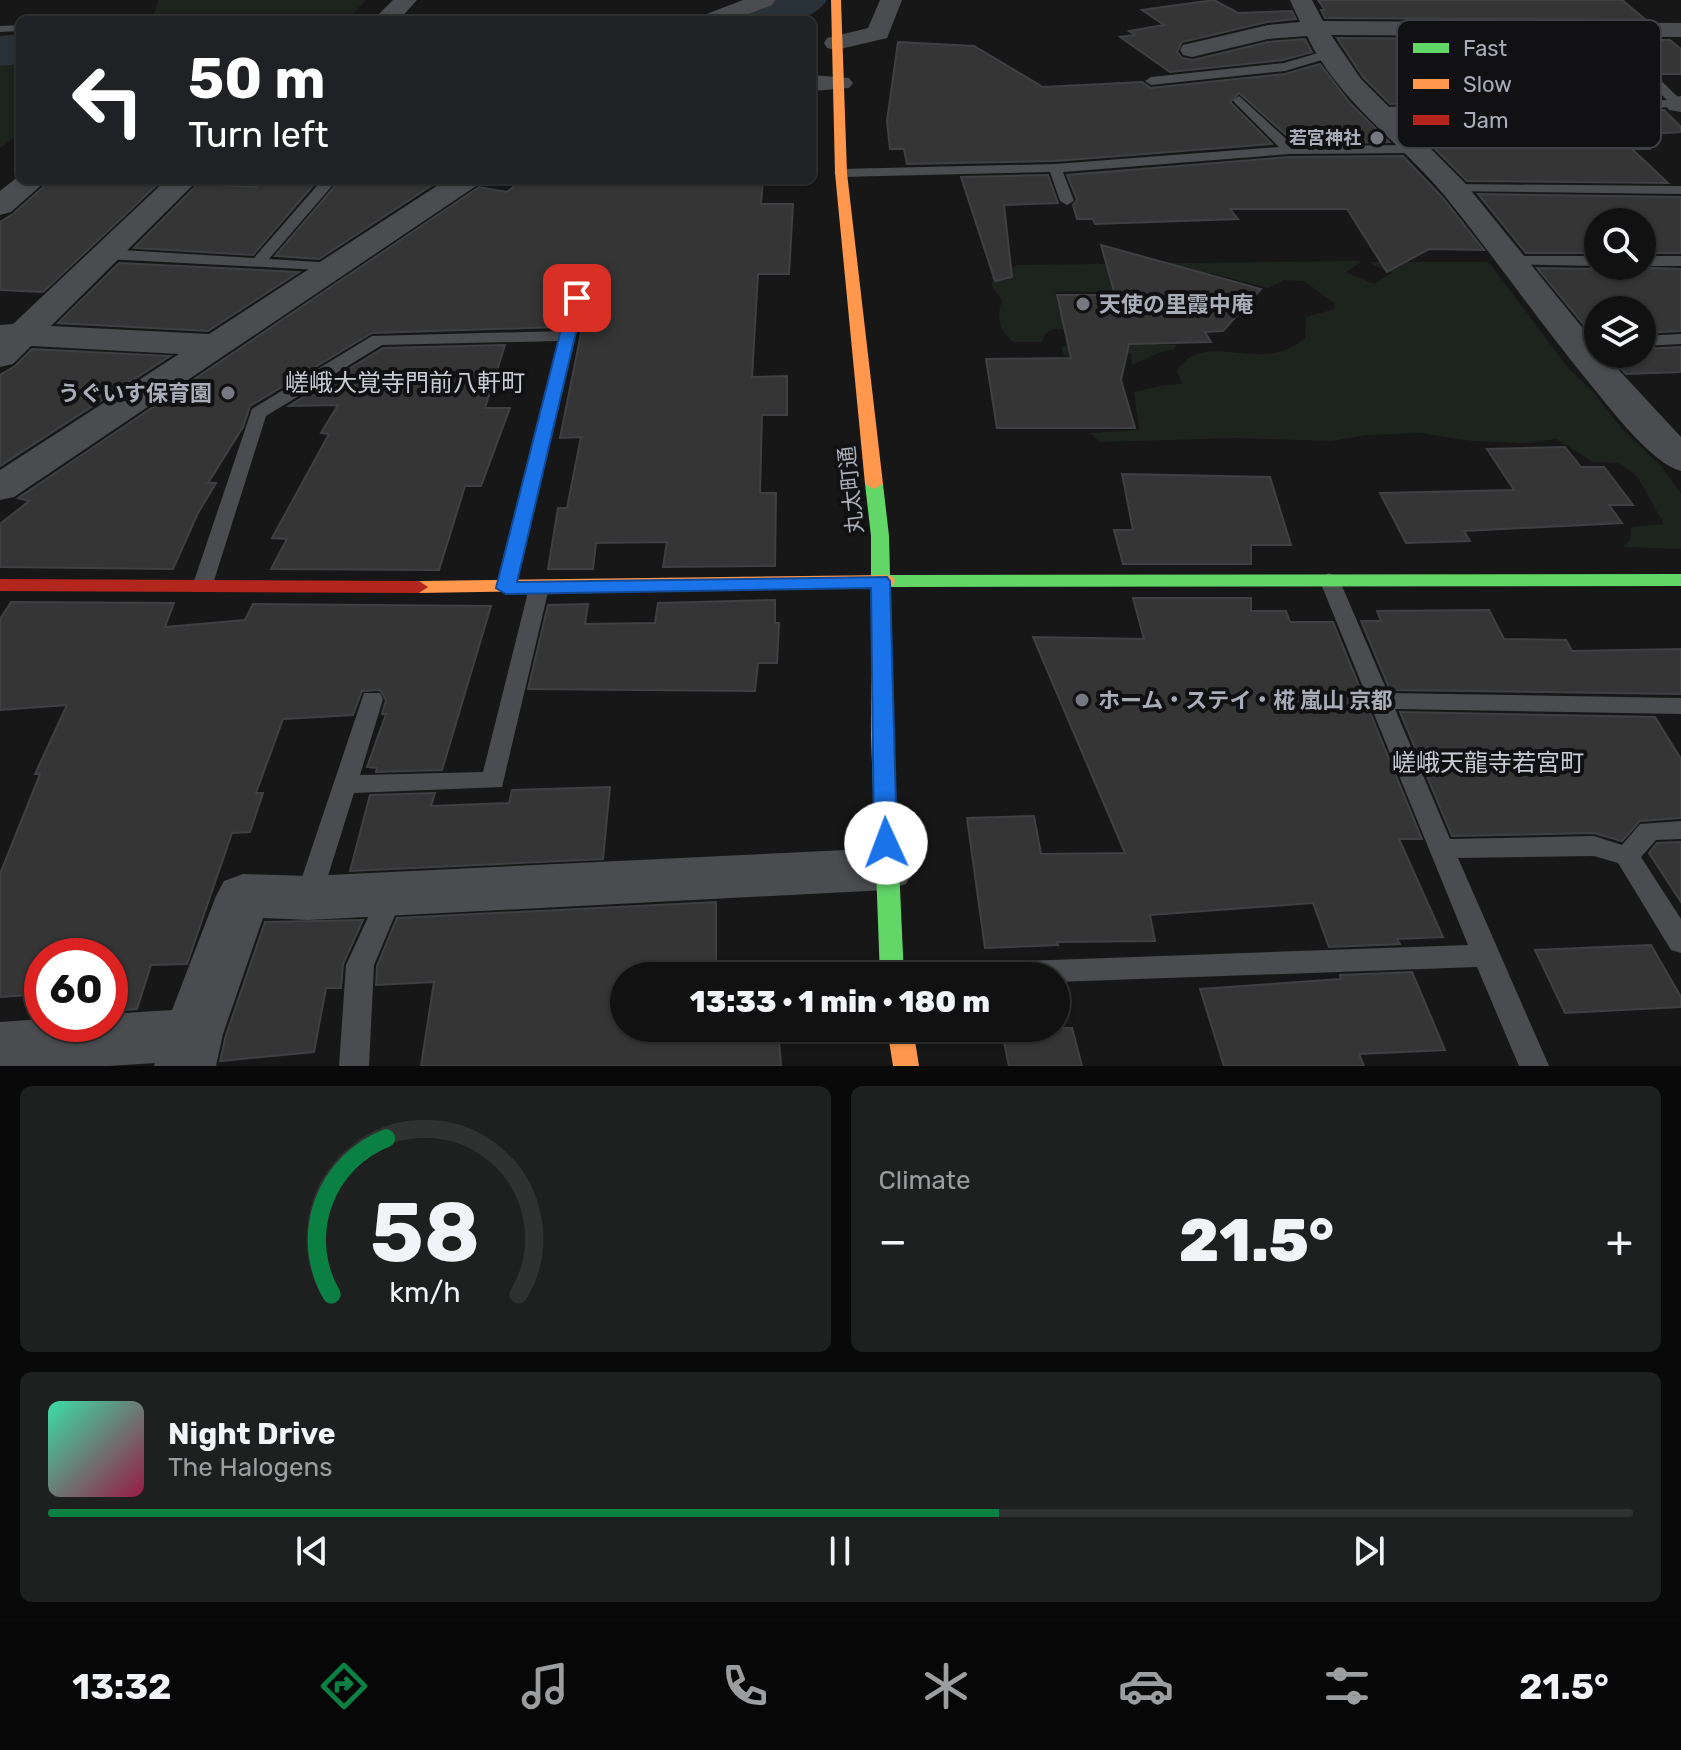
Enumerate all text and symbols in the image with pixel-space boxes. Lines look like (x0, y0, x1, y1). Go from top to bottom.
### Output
legend (1397, 20, 1661, 148)
text: Fast (1463, 35, 1508, 62)
text: 50 m (188, 46, 325, 112)
icon: left (56, 48, 160, 152)
text: Slow (1463, 71, 1512, 98)
text: Jam (1463, 107, 1509, 134)
text: Turn left (188, 113, 329, 156)
place label: 若宮神社 (1289, 127, 1361, 149)
marker: 若宮神社 (1368, 129, 1386, 147)
map controls (1584, 208, 1656, 368)
button: search (1584, 208, 1656, 280)
pin (543, 264, 611, 332)
icon: arrive (555, 276, 599, 320)
place label: 天使の里霞中庵 (1099, 291, 1253, 318)
marker: 天使の里霞中庵 (1074, 295, 1092, 313)
button: layers (1584, 296, 1656, 368)
district label: 嵯峨大覚寺門前八軒町 (285, 369, 525, 397)
place label: うぐいす保育園 (58, 380, 212, 407)
marker: うぐいす保育園 (219, 384, 237, 402)
street label: 丸太町通 (833, 445, 869, 535)
place label: ホーム・ステイ・椛 嵐山 京都 (1098, 687, 1393, 714)
marker: ホーム・ステイ・椛 嵐山 京都 (1073, 691, 1091, 709)
district label: 嵯峨天龍寺若宮町 (1392, 749, 1584, 777)
position arrow (844, 801, 928, 885)
speed limit sign: 60 (24, 938, 128, 1042)
text: 13:33 · 1 min · 180 m (690, 984, 990, 1020)
text: Climate (879, 1165, 971, 1196)
text: 58 (370, 1183, 480, 1282)
text: 21.5° (1179, 1205, 1334, 1276)
text: − (879, 1215, 907, 1267)
text: + (1606, 1215, 1633, 1267)
text: km/h (390, 1275, 461, 1309)
text: Night Drive (168, 1416, 336, 1452)
text: The Halogens (168, 1452, 333, 1483)
icon: previous (290, 1529, 334, 1573)
icon: pause (818, 1529, 862, 1573)
icon: next (1347, 1529, 1391, 1573)
icon: directions (316, 1658, 372, 1714)
icon: music (517, 1658, 573, 1714)
icon: phone (717, 1658, 773, 1714)
icon: climate (918, 1658, 974, 1714)
icon: car (1118, 1658, 1174, 1714)
icon: filters (1319, 1658, 1375, 1714)
text: 13:32 (72, 1665, 172, 1708)
text: 21.5° (1519, 1665, 1609, 1708)

